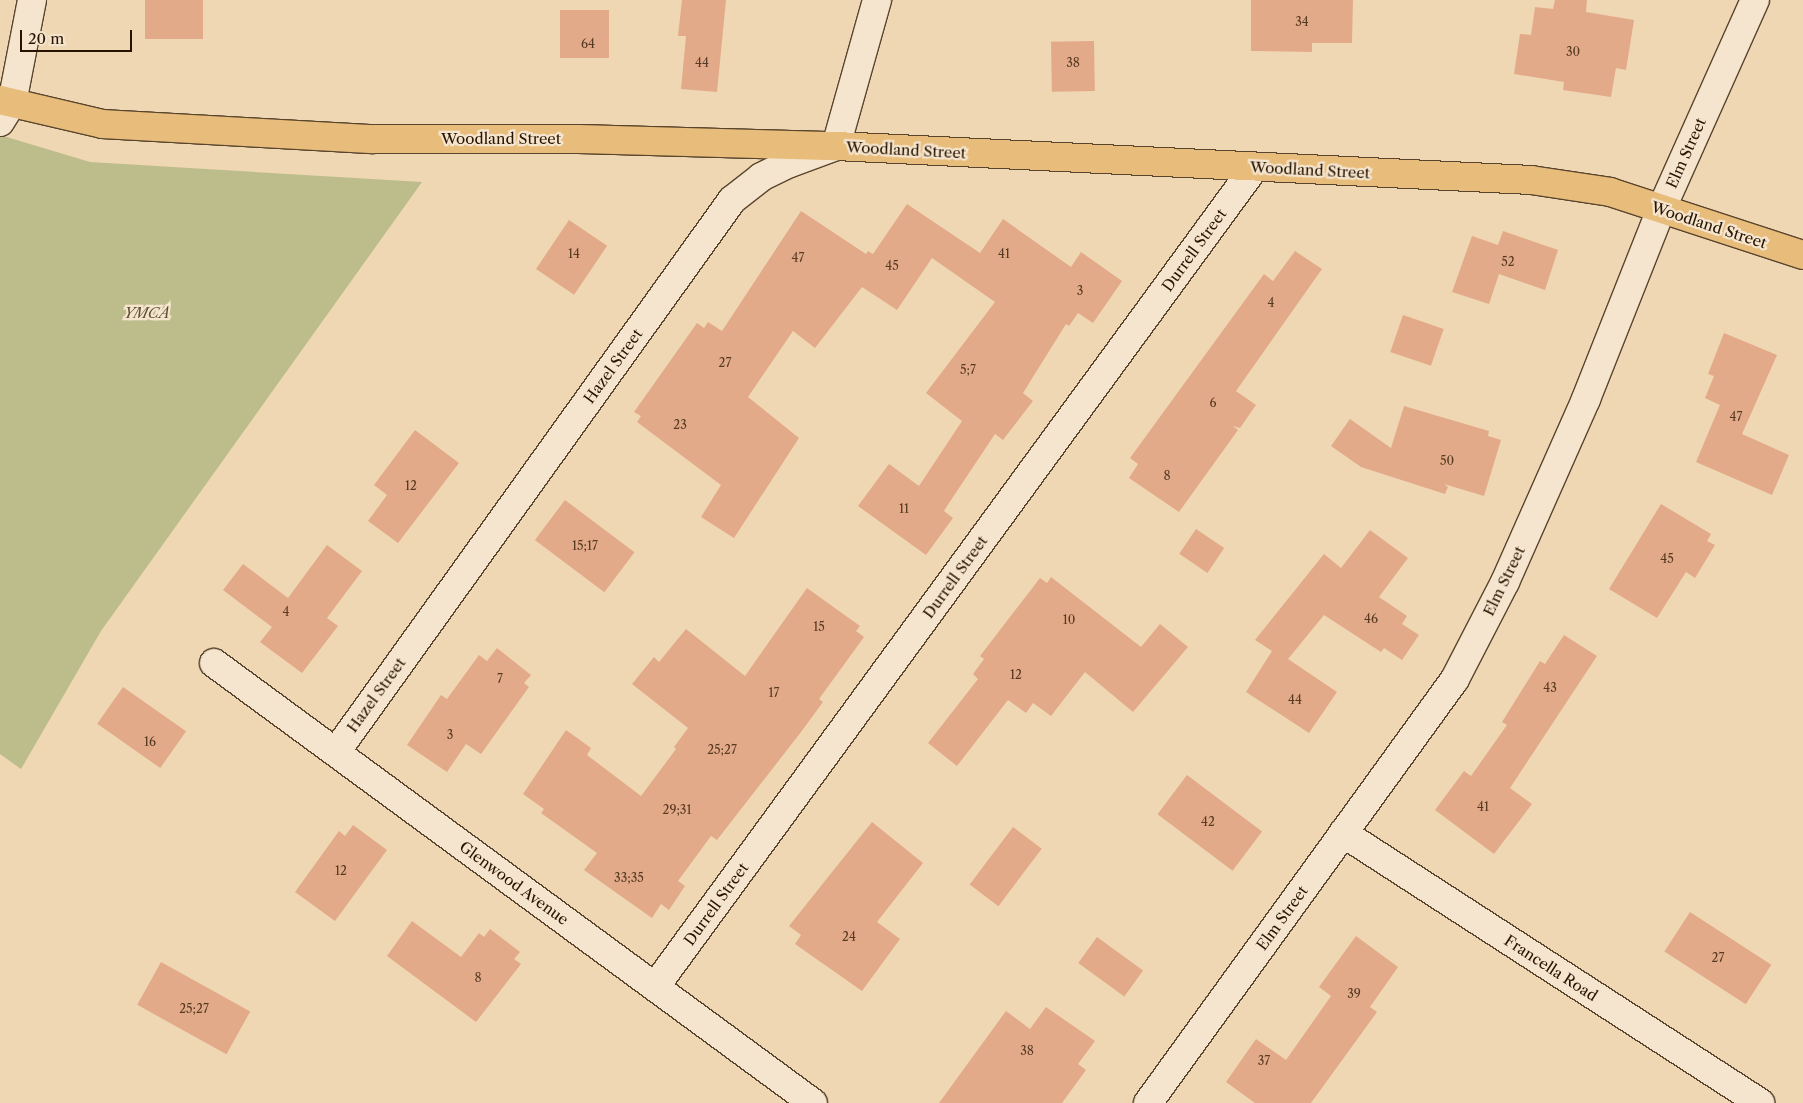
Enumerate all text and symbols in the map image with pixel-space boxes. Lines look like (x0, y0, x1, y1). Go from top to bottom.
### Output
house number: 34 (1295, 15, 1309, 29)
scale bar (22, 20, 135, 52)
text: 20 m (28, 29, 64, 48)
house number: 64 (581, 37, 595, 51)
house number: 30 (1566, 45, 1580, 59)
house number: 44 (695, 56, 709, 70)
house number: 38 (1066, 56, 1080, 70)
street label: Elm Street (1662, 115, 1710, 191)
street label: Woodland Street (441, 130, 561, 148)
street label: Woodland Street (846, 138, 966, 162)
street label: Woodland Street (1250, 158, 1370, 182)
street label: Woodland Street (1649, 198, 1769, 252)
street label: Durrell Street (1158, 205, 1230, 295)
house number: 14 (568, 247, 580, 261)
house number: 41 (998, 247, 1010, 261)
house number: 47 (792, 251, 804, 265)
house number: 52 (1501, 255, 1515, 269)
house number: 45 (885, 259, 899, 273)
house number: 3 (1077, 284, 1083, 298)
house number: 4 (1268, 296, 1274, 310)
park label: YMCA (124, 304, 170, 322)
street label: Hazel Street (580, 325, 646, 407)
house number: 27 (719, 356, 731, 370)
house number: 5;7 (960, 363, 976, 377)
house number: 6 (1209, 396, 1217, 410)
house number: 47 (1730, 410, 1742, 424)
house number: 23 (673, 418, 687, 432)
house number: 50 (1440, 454, 1454, 468)
house number: 8 (1163, 469, 1171, 483)
house number: 12 (405, 479, 417, 493)
house number: 11 (899, 502, 909, 516)
street label: Durrell Street (919, 532, 991, 622)
house number: 15;17 (572, 539, 598, 553)
street label: Elm Street (1479, 543, 1529, 619)
house number: 45 (1660, 552, 1674, 566)
house number: 4 (283, 605, 289, 619)
house number: 46 (1364, 612, 1378, 626)
house number: 10 (1063, 613, 1075, 627)
house number: 15 (813, 620, 825, 634)
street label: Hazel Street (343, 654, 409, 736)
house number: 12 (1010, 668, 1022, 682)
house number: 7 (497, 672, 503, 686)
house number: 43 (1543, 681, 1557, 695)
house number: 17 (769, 686, 779, 700)
house number: 44 (1288, 693, 1302, 707)
house number: 3 (447, 728, 453, 742)
house number: 16 (144, 735, 156, 749)
house number: 25;27 (707, 743, 737, 757)
house number: 41 (1477, 800, 1489, 814)
house number: 29;31 (662, 803, 692, 817)
house number: 42 (1201, 815, 1215, 829)
street label: Glenwood Avenue (456, 837, 572, 929)
street label: Durrell Street (680, 859, 752, 949)
house number: 12 (335, 864, 347, 878)
house number: 33;35 (614, 871, 644, 885)
street label: Elm Street (1253, 882, 1311, 954)
house number: 24 (842, 930, 856, 944)
street label: Francella Road (1501, 931, 1601, 1005)
house number: 27 (1712, 951, 1724, 965)
house number: 8 (474, 971, 482, 985)
house number: 39 (1347, 987, 1361, 1001)
house number: 25;27 (179, 1002, 209, 1016)
house number: 38 (1020, 1044, 1034, 1058)
house number: 37 (1258, 1054, 1270, 1068)

